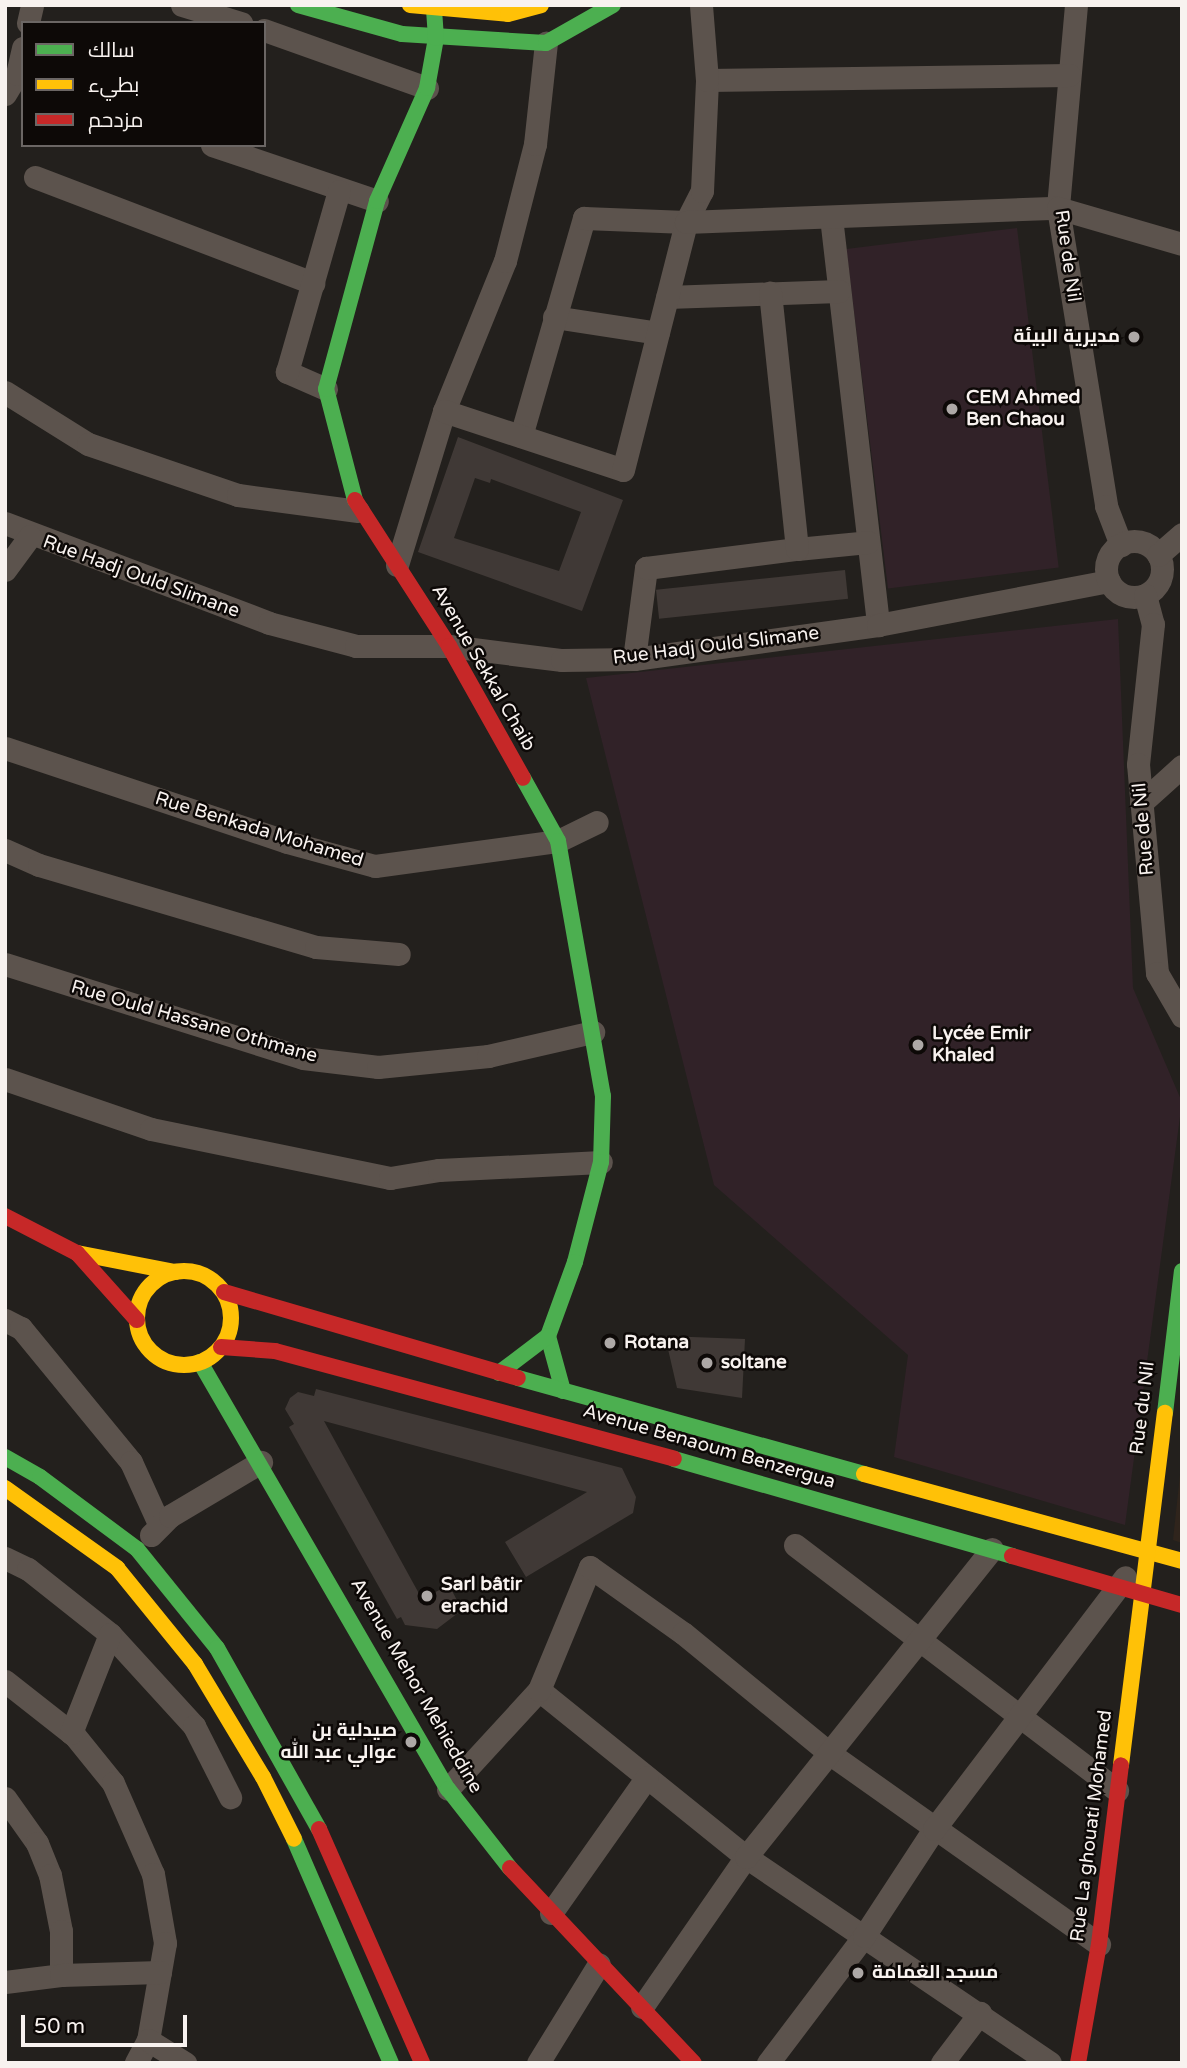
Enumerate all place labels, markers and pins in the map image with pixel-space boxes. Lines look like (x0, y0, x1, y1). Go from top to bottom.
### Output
place label: مديرية البيئة (1014, 326, 1120, 348)
marker: مديرية البيئة (1126, 329, 1142, 345)
place label: CEM Ahmed Ben Chaou (966, 387, 1080, 431)
marker: CEM Ahmed Ben Chaou (944, 401, 960, 417)
place label: Lycée Emir Khaled (932, 1023, 1031, 1067)
marker: Lycée Emir Khaled (910, 1037, 926, 1053)
place label: Rotana (624, 1332, 689, 1354)
marker: Rotana (602, 1335, 618, 1351)
place label: soltane (721, 1352, 787, 1374)
marker: soltane (699, 1355, 715, 1371)
place label: Sarl bâtir erachid (441, 1574, 522, 1618)
marker: Sarl bâtir erachid (419, 1588, 435, 1604)
place label: صيدلية بن عوالي عبد الله (280, 1720, 397, 1764)
marker: صيدلية بن عوالي عبد الله (403, 1734, 419, 1750)
place label: مسجد الغمامة (872, 1962, 998, 1984)
marker: مسجد الغمامة (850, 1965, 866, 1981)

